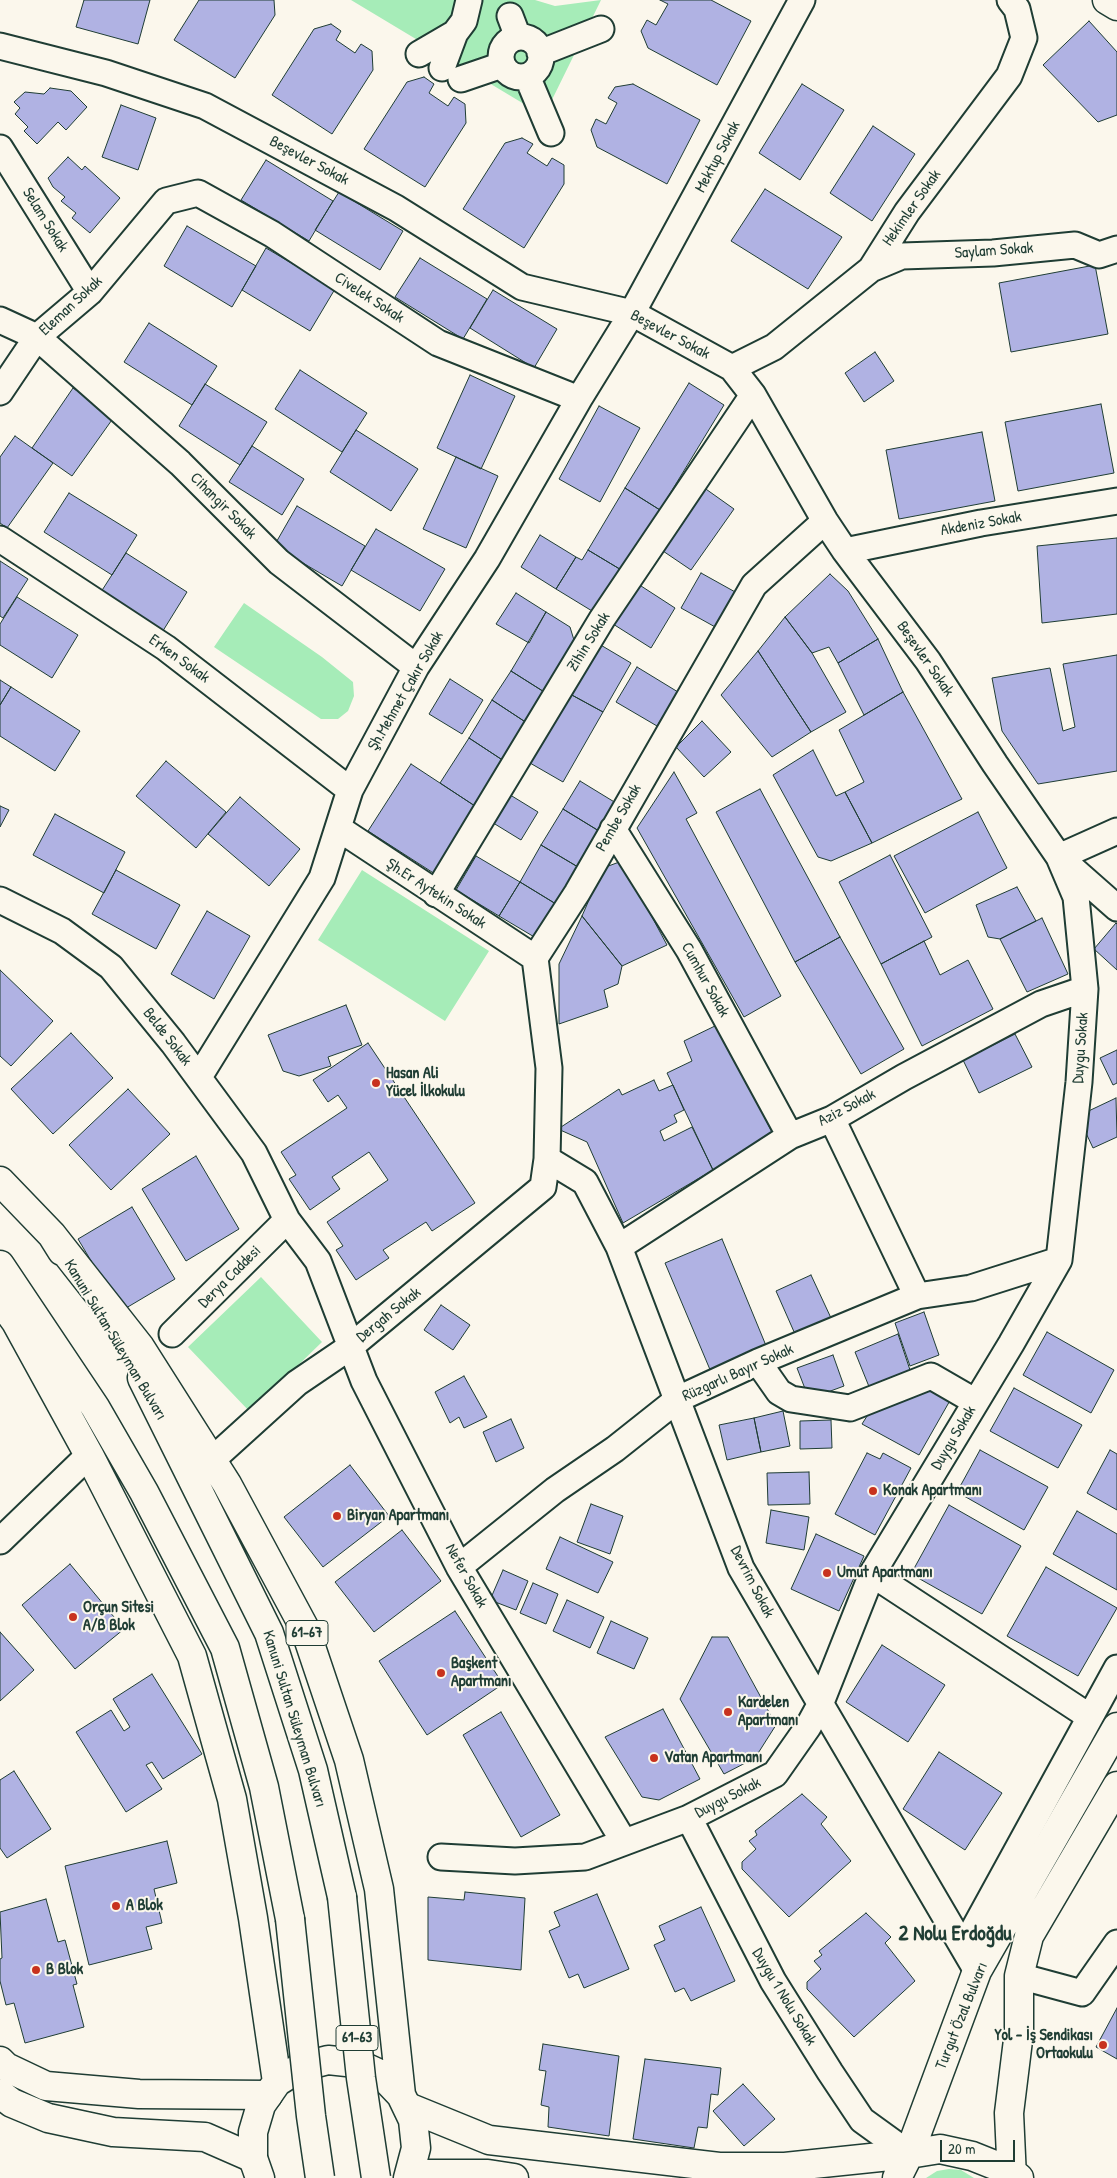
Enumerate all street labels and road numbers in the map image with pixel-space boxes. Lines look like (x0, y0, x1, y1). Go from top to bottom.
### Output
street label: Mektup Sokak (691, 118, 745, 196)
street label: Beşevler Sokak (266, 132, 352, 190)
street label: Hekimler Sokak (879, 166, 945, 250)
street label: Selam Sokak (18, 184, 72, 256)
street label: Saylam Sokak (954, 239, 1034, 263)
street label: Civelek Sokak (330, 268, 408, 328)
street label: Eleman Sokak (36, 272, 106, 340)
street label: Beşevler Sokak (627, 306, 713, 364)
street label: Cihangir Sokak (186, 469, 260, 543)
street label: Akdeniz Sokak (939, 507, 1023, 541)
street label: Zihin Sokak (563, 609, 615, 675)
street label: Beşevler Sokak (892, 618, 958, 700)
street label: Şh.Mehmet Çakır Sokak (364, 628, 448, 754)
street label: Erken Sokak (145, 631, 213, 687)
street label: Pembe Sokak (592, 781, 646, 855)
street label: Şh.Er Aytekin Sokak (382, 855, 490, 933)
street label: Cumhur Sokak (677, 939, 733, 1021)
street label: Belde Sokak (138, 1004, 196, 1070)
street label: Duygu Sokak (1069, 1012, 1093, 1084)
street label: Aziz Sokak (815, 1085, 879, 1131)
street label: Derya Caddesi (195, 1242, 265, 1312)
street label: Kanuni Sultan Süleyman Bulvarı (59, 1256, 171, 1424)
street label: Dergah Sokak (353, 1283, 425, 1347)
street label: Rüzgarlı Bayır Sokak (680, 1340, 796, 1406)
street label: Duygu Sokak (927, 1402, 981, 1474)
street label: Nefer Sokak (441, 1541, 491, 1611)
street label: Devrim Sokak (726, 1543, 778, 1621)
road number: 61-67 (286, 1620, 328, 1646)
street label: Kanuni Sultan Süleyman Bulvarı (258, 1628, 330, 1810)
street label: Duygu Sokak (692, 1773, 764, 1823)
street label: Duygu 1 Nolu Sokak (747, 1945, 821, 2049)
street label: Turgut Özal Bulvarı (932, 1960, 992, 2072)
road number: 61-63 (336, 2026, 378, 2050)

